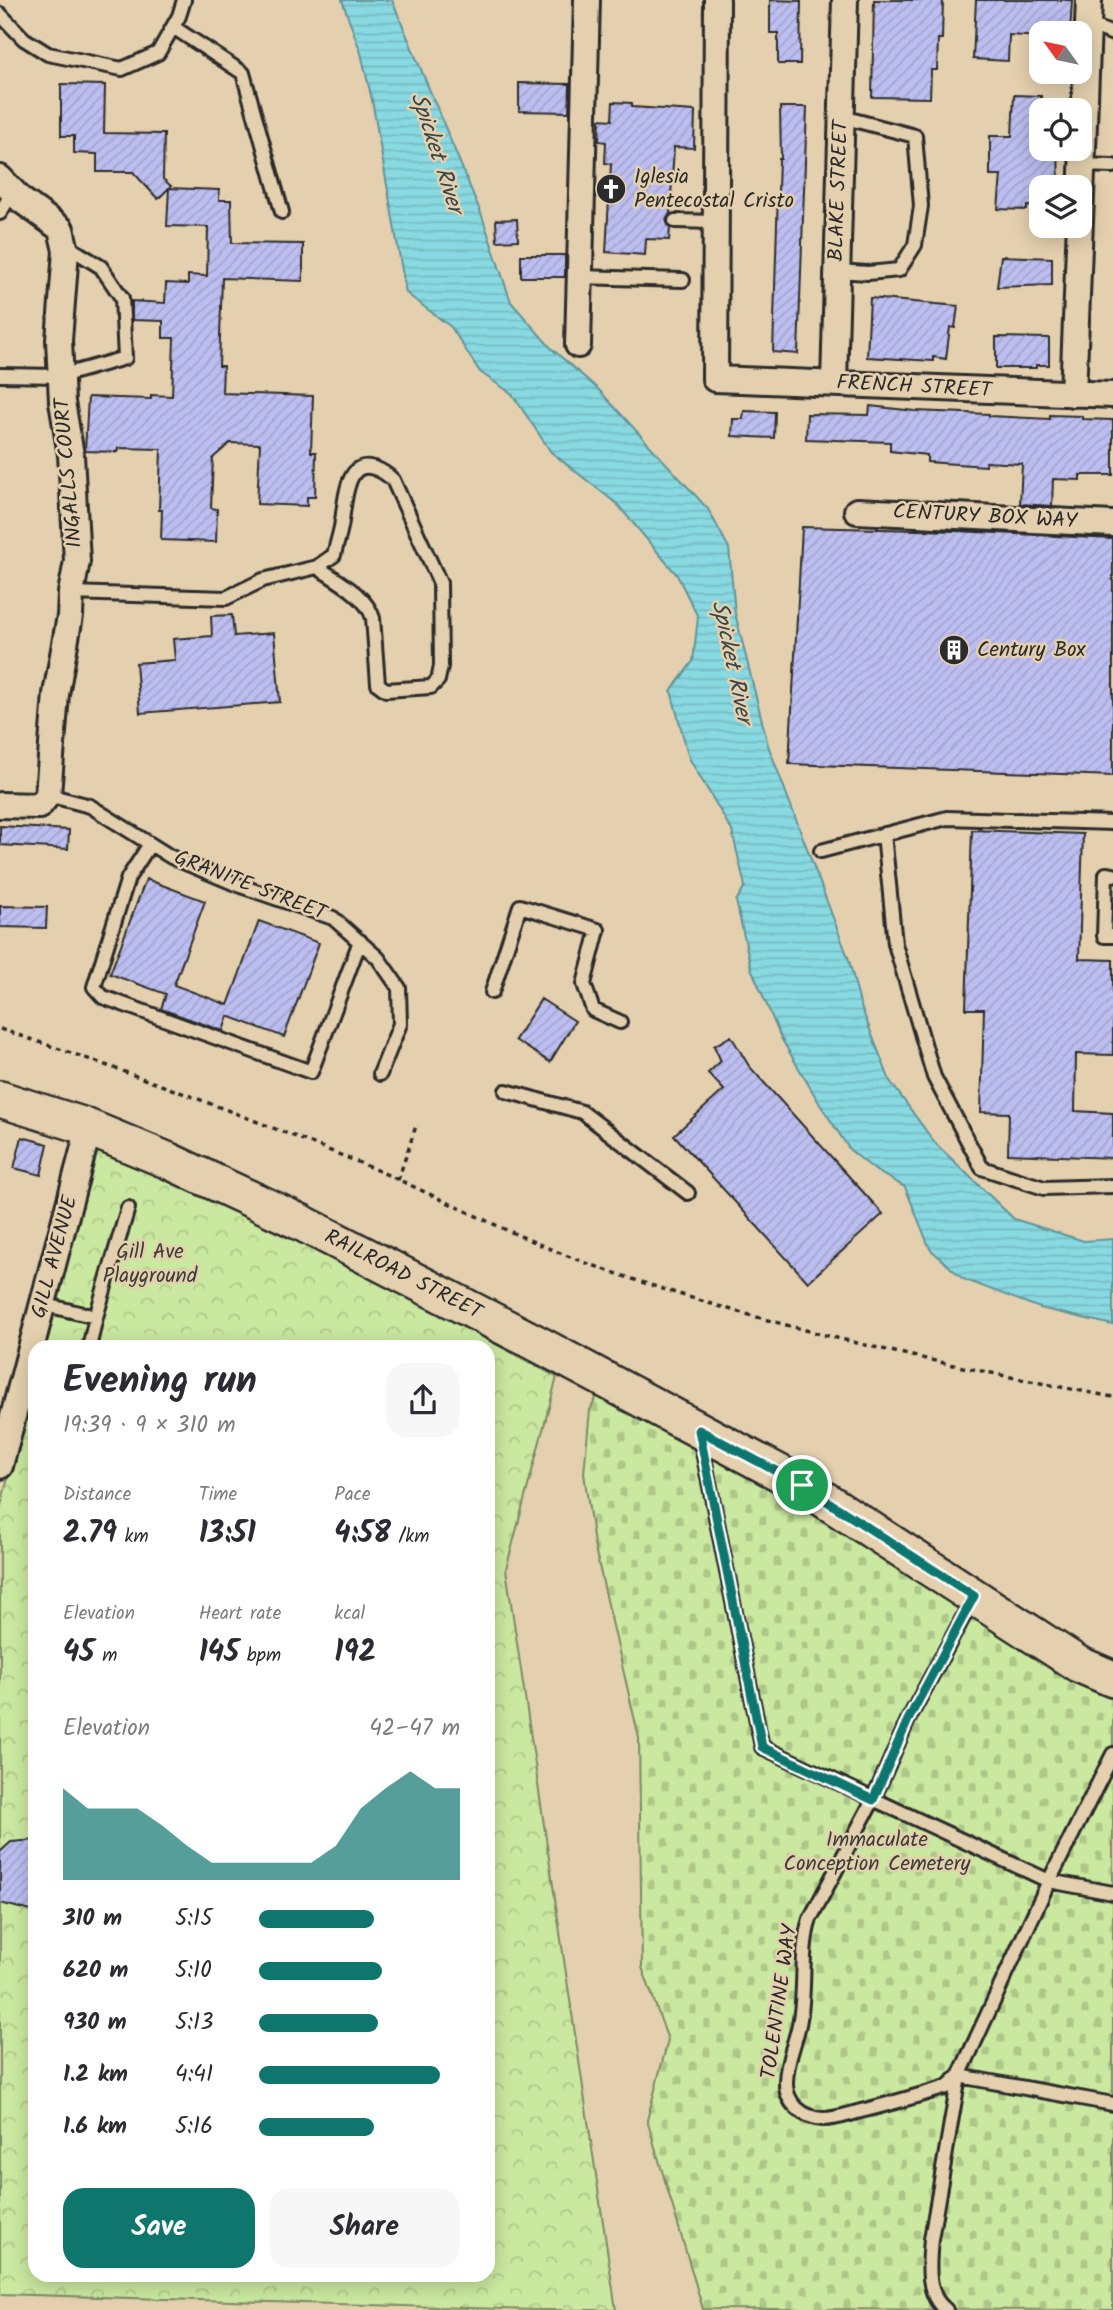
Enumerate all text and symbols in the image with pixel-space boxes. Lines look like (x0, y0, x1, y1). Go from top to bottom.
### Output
north arrow (1029, 21, 1092, 84)
map controls (1029, 21, 1092, 238)
water label: Spicket River (400, 88, 474, 222)
button: locate (1029, 98, 1092, 161)
street label: BLAKE STREET (820, 118, 858, 262)
place label: Iglesia Pentecostal Cristo (634, 161, 794, 218)
church icon: Iglesia Pentecostal Cristo (594, 172, 628, 206)
button: layers (1029, 175, 1092, 238)
street label: FRENCH STREET (836, 366, 994, 408)
street label: INGALLS COURT (46, 395, 92, 549)
street label: CENTURY BOX WAY (892, 496, 1079, 538)
water label: Spicket River (700, 597, 762, 731)
building icon: Century Box (937, 633, 971, 667)
place label: Century Box (977, 634, 1087, 667)
street label: GRANITE STREET (169, 842, 333, 931)
street label: GILL AVENUE (23, 1191, 87, 1322)
street label: RAILROAD STREET (318, 1221, 489, 1330)
park label: Gill Ave Playground (103, 1236, 198, 1293)
text: Evening run (63, 1352, 257, 1412)
button: share (386, 1363, 460, 1437)
text: 19:39 · 9 × 310 m (63, 1408, 236, 1444)
pin (772, 1455, 832, 1515)
icon: arrive (783, 1466, 821, 1504)
text: Distance (63, 1480, 131, 1510)
text: Time (199, 1480, 237, 1510)
text: Pace (334, 1480, 371, 1510)
text: 2.79 (63, 1510, 117, 1558)
text: 13:51 (199, 1510, 256, 1558)
text: 4:58 (334, 1510, 391, 1558)
text: km (117, 1522, 149, 1552)
text: /km (391, 1522, 429, 1552)
text: Elevation (63, 1599, 135, 1629)
text: Heart rate (199, 1599, 281, 1629)
text: kcal (334, 1599, 365, 1629)
text: 45 (63, 1629, 95, 1677)
text: 145 (199, 1629, 239, 1677)
text: 192 (334, 1629, 376, 1677)
text: m (95, 1641, 117, 1671)
text: bpm (239, 1641, 281, 1671)
text: Elevation (63, 1711, 150, 1747)
text: 42–47 m (369, 1711, 460, 1747)
park label: Immaculate Conception Cemetery (784, 1824, 971, 1881)
text: 310 m (63, 1901, 122, 1937)
text: 5:15 (175, 1901, 213, 1937)
street label: TOLENTINE WAY (753, 1922, 807, 2082)
text: 620 m (63, 1953, 128, 1989)
text: 5:10 (175, 1953, 212, 1989)
text: 930 m (63, 2005, 127, 2041)
text: 5:13 (175, 2005, 213, 2041)
text: 1.2 km (63, 2057, 128, 2093)
text: 4:41 (175, 2057, 213, 2093)
text: 1.6 km (63, 2109, 127, 2145)
text: 5:16 (175, 2109, 213, 2145)
button: Save (63, 2188, 255, 2268)
button: Share (269, 2188, 460, 2268)

